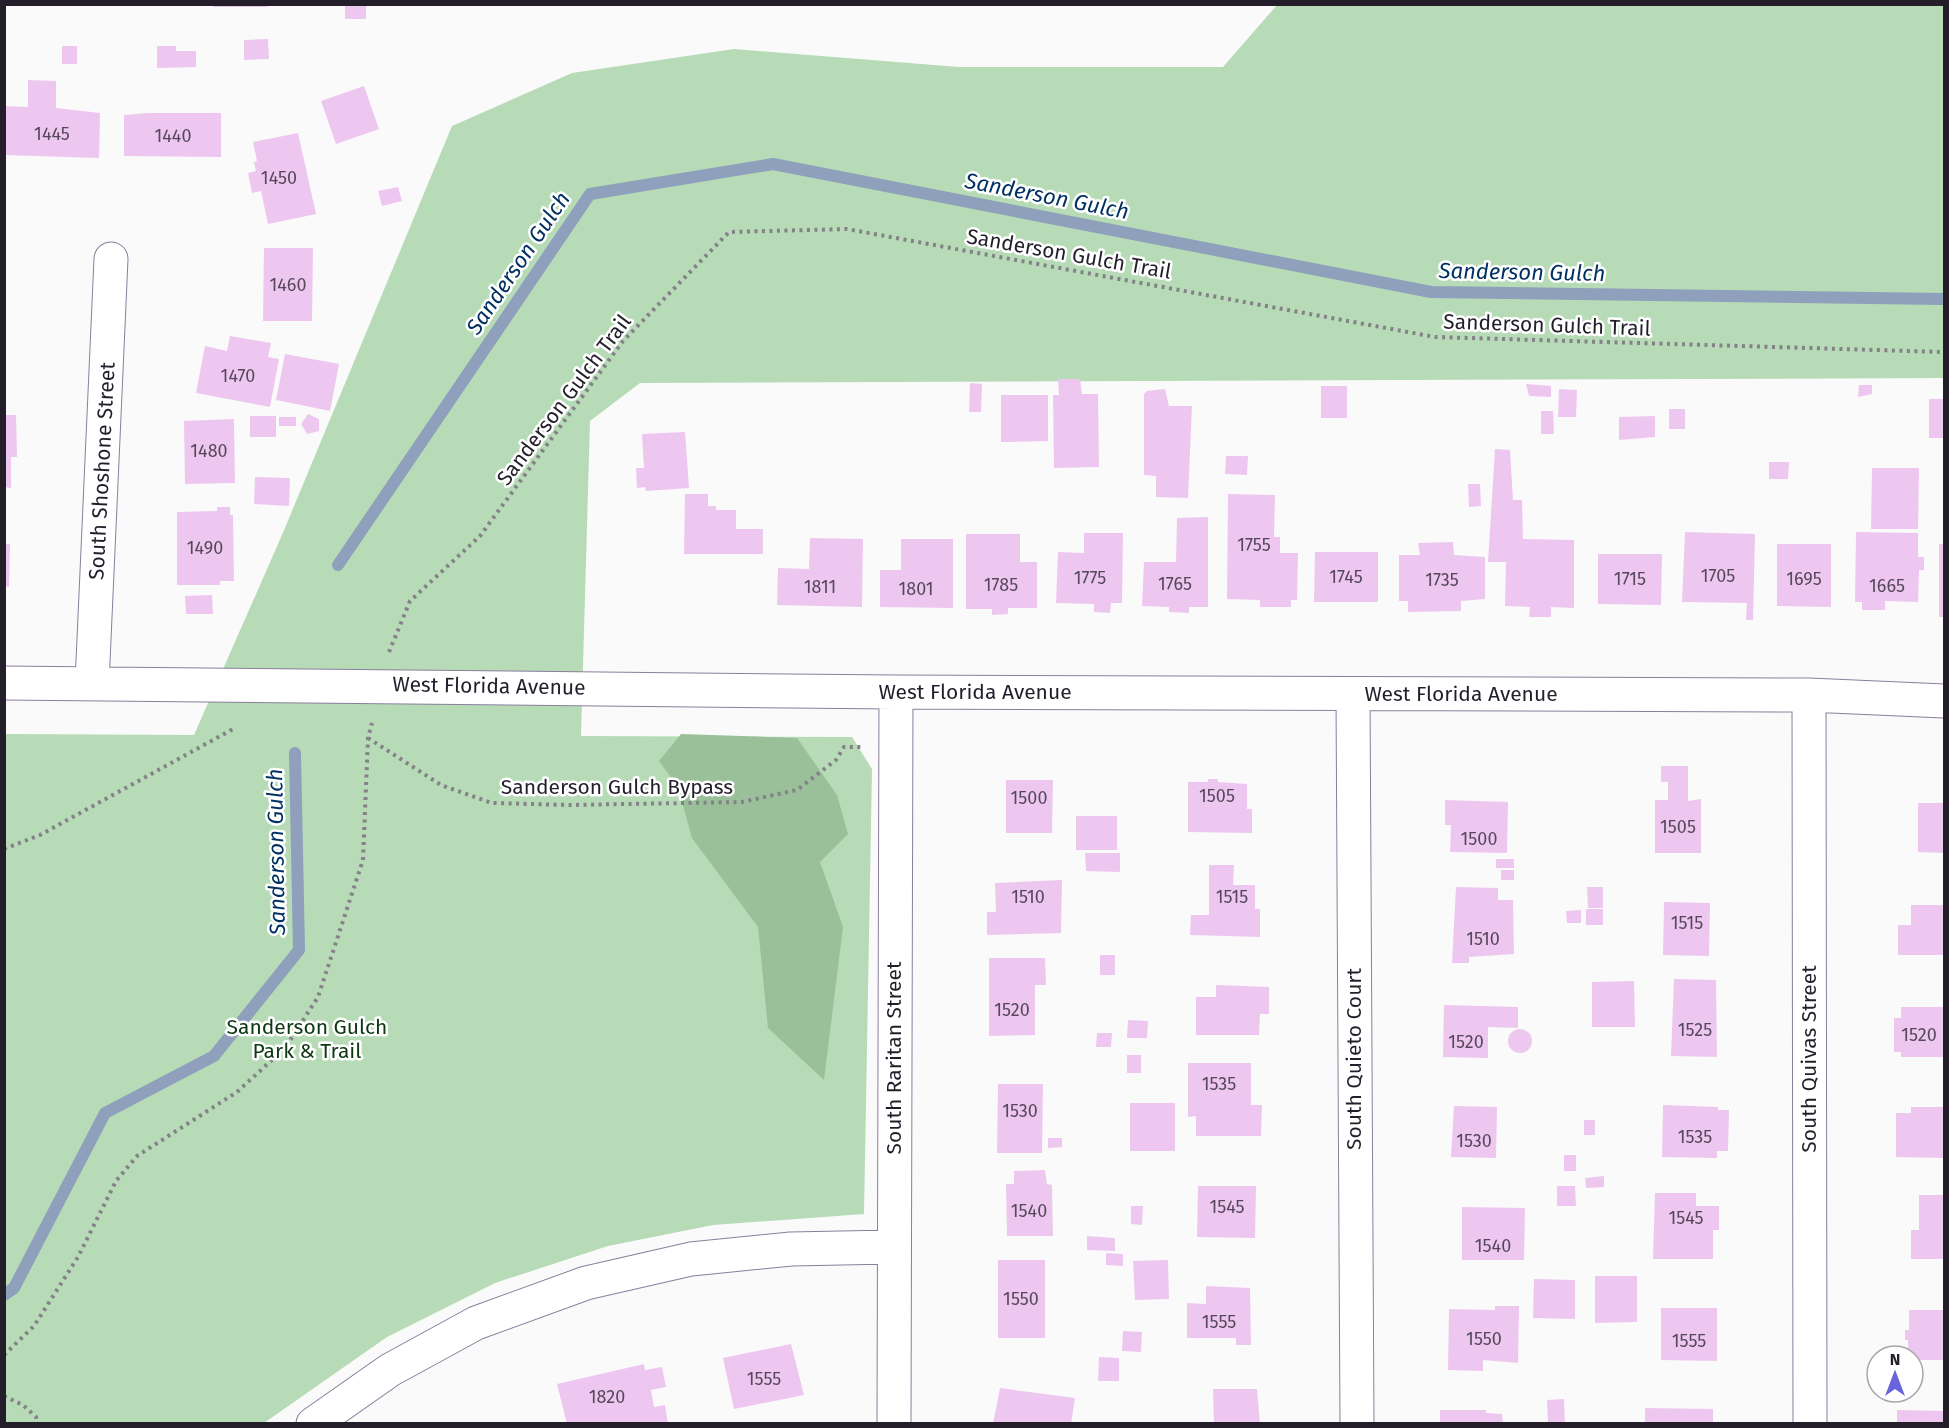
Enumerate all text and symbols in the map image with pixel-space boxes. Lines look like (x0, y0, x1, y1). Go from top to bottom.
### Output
house number: 1445 (34, 123, 70, 145)
house number: 1440 (155, 125, 192, 147)
house number: 1450 (261, 167, 297, 189)
water label: Sanderson Gulch (962, 167, 1131, 225)
water label: Sanderson Gulch (460, 186, 576, 340)
street label: Sanderson Gulch Trail (965, 223, 1173, 285)
water label: Sanderson Gulch (1437, 257, 1606, 287)
house number: 1460 (269, 274, 307, 296)
street label: Sanderson Gulch Trail (1443, 308, 1651, 342)
street label: Sanderson Gulch Trail (491, 309, 637, 491)
street label: South Shoshone Street (83, 361, 121, 581)
house number: 1470 (221, 365, 255, 387)
house number: 1480 (190, 440, 228, 462)
house number: 1755 (1237, 534, 1271, 556)
house number: 1490 (187, 537, 223, 559)
house number: 1705 (1701, 565, 1735, 587)
house number: 1745 (1329, 566, 1363, 588)
house number: 1775 (1074, 567, 1106, 589)
house number: 1715 (1614, 568, 1646, 590)
house number: 1695 (1786, 568, 1822, 590)
house number: 1735 (1425, 569, 1459, 591)
house number: 1765 (1158, 573, 1192, 595)
house number: 1785 (984, 574, 1018, 596)
house number: 1665 (1869, 575, 1905, 597)
house number: 1811 (804, 576, 836, 598)
house number: 1801 (898, 578, 934, 600)
street label: West Florida Avenue (392, 671, 586, 701)
street label: West Florida Avenue (878, 679, 1072, 705)
street label: West Florida Avenue (1364, 681, 1558, 707)
water label: Sanderson Gulch (261, 768, 291, 937)
street label: Sanderson Gulch Bypass (501, 774, 733, 800)
house number: 1505 (1199, 785, 1235, 807)
house number: 1500 (1011, 787, 1047, 809)
house number: 1505 (1660, 816, 1696, 838)
house number: 1500 (1461, 828, 1497, 850)
house number: 1510 (1011, 886, 1045, 908)
house number: 1515 (1216, 886, 1248, 908)
house number: 1515 (1671, 912, 1703, 934)
house number: 1510 (1466, 928, 1500, 950)
street label: South Raritan Street (881, 961, 907, 1155)
street label: South Quivas Street (1796, 965, 1822, 1153)
street label: South Quieto Court (1341, 968, 1367, 1150)
house number: 1520 (994, 999, 1030, 1021)
park label: Sanderson Gulch Park & Trail (227, 1014, 387, 1064)
house number: 1525 (1678, 1019, 1712, 1041)
house number: 1520 (1901, 1024, 1937, 1046)
house number: 1520 (1448, 1031, 1484, 1053)
house number: 1535 (1202, 1073, 1236, 1095)
house number: 1530 (1002, 1100, 1038, 1122)
house number: 1535 (1678, 1126, 1712, 1148)
house number: 1530 (1456, 1130, 1492, 1152)
house number: 1545 (1209, 1196, 1245, 1218)
house number: 1540 (1011, 1200, 1047, 1222)
house number: 1545 (1668, 1207, 1704, 1229)
house number: 1540 (1475, 1235, 1511, 1257)
house number: 1550 (1003, 1288, 1039, 1310)
house number: 1555 (1202, 1311, 1236, 1333)
house number: 1550 (1466, 1328, 1502, 1350)
house number: 1555 (1672, 1330, 1706, 1352)
north arrow (1865, 1344, 1925, 1404)
text: N (1890, 1350, 1900, 1369)
house number: 1555 (747, 1368, 781, 1390)
house number: 1820 (589, 1386, 625, 1408)

